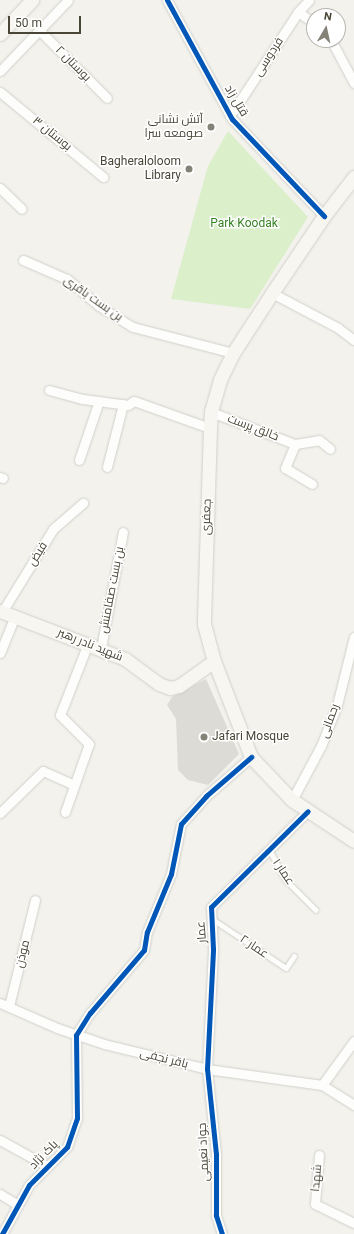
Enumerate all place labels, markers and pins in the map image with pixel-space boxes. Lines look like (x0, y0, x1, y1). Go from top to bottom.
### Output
place label: آتش نشانی صومعه سرا (144, 113, 203, 141)
marker: آتش نشانی صومعه سرا (206, 122, 216, 132)
place label: Bagheraloloom Library (100, 155, 181, 183)
marker: Bagheraloloom Library (184, 164, 194, 174)
place label: Jafari Mosque (212, 730, 289, 744)
marker: Jafari Mosque (199, 732, 209, 742)

